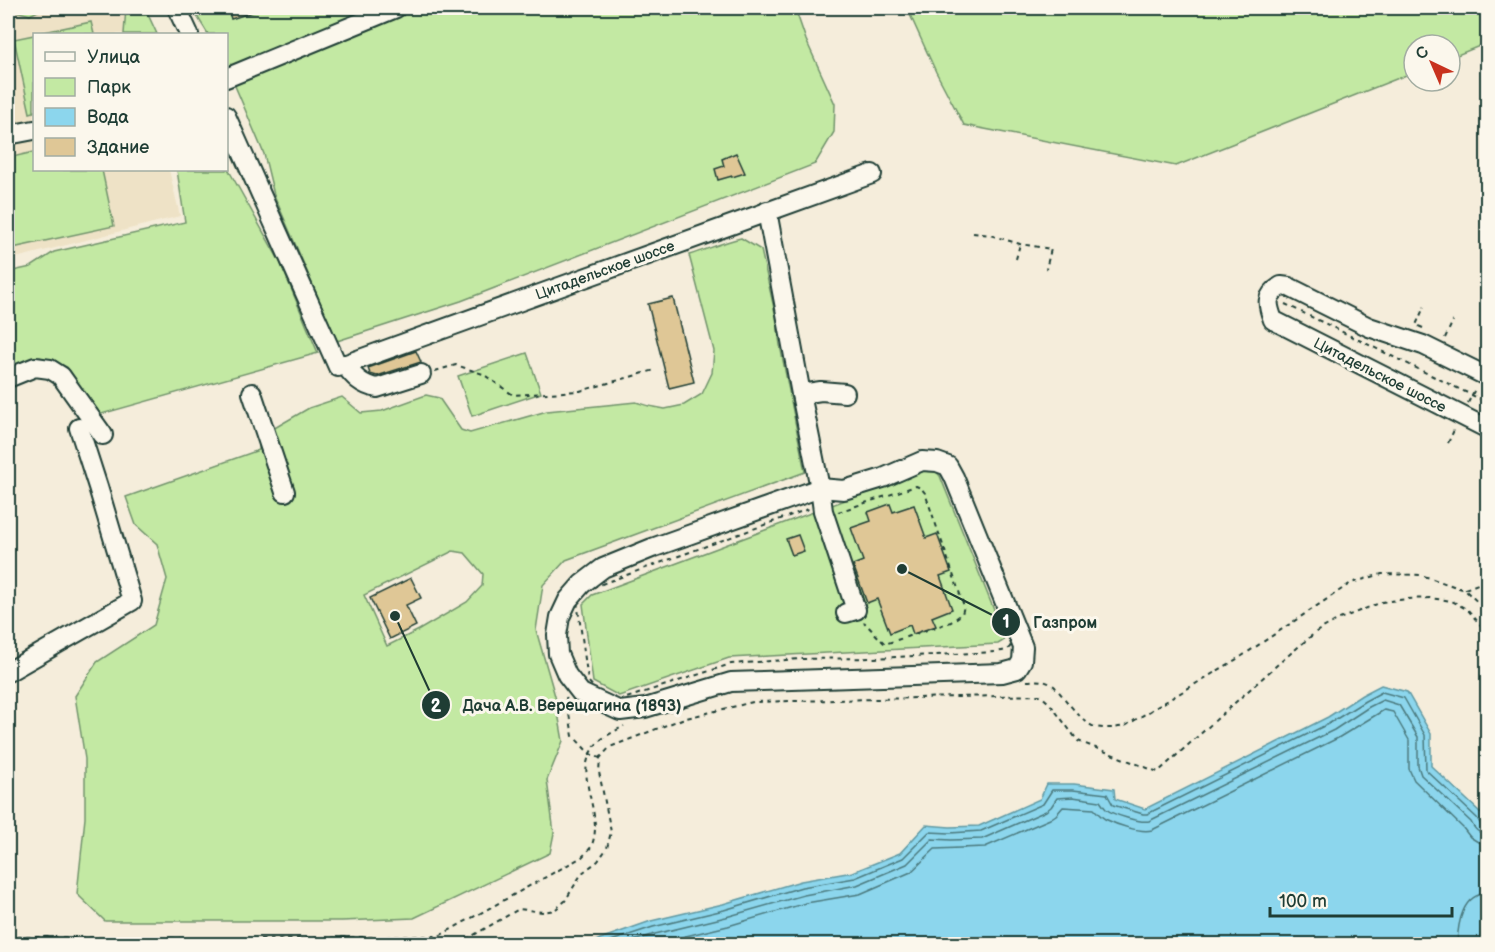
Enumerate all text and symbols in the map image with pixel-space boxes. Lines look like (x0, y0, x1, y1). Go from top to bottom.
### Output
legend (33, 33, 228, 171)
north arrow (1402, 33, 1462, 93)
text: С (1412, 43, 1433, 64)
text: Улица (87, 47, 141, 68)
text: Парк (87, 77, 131, 98)
text: Вода (87, 107, 129, 128)
text: Здание (87, 137, 149, 158)
street label: Цитадельское шоссе (533, 236, 677, 304)
street label: Цитадельское шоссе (1310, 334, 1449, 417)
callout: Газпром (991, 605, 1109, 639)
text: 1 (1002, 612, 1010, 633)
text: Газпром (1033, 614, 1097, 633)
callout: Дача А.В. Верещагина (1893) (421, 688, 694, 722)
text: 2 (431, 696, 442, 717)
text: Дача А.В. Верещагина (1893) (462, 697, 682, 716)
scale bar (1270, 880, 1452, 918)
text: 100 m (1279, 891, 1327, 912)

